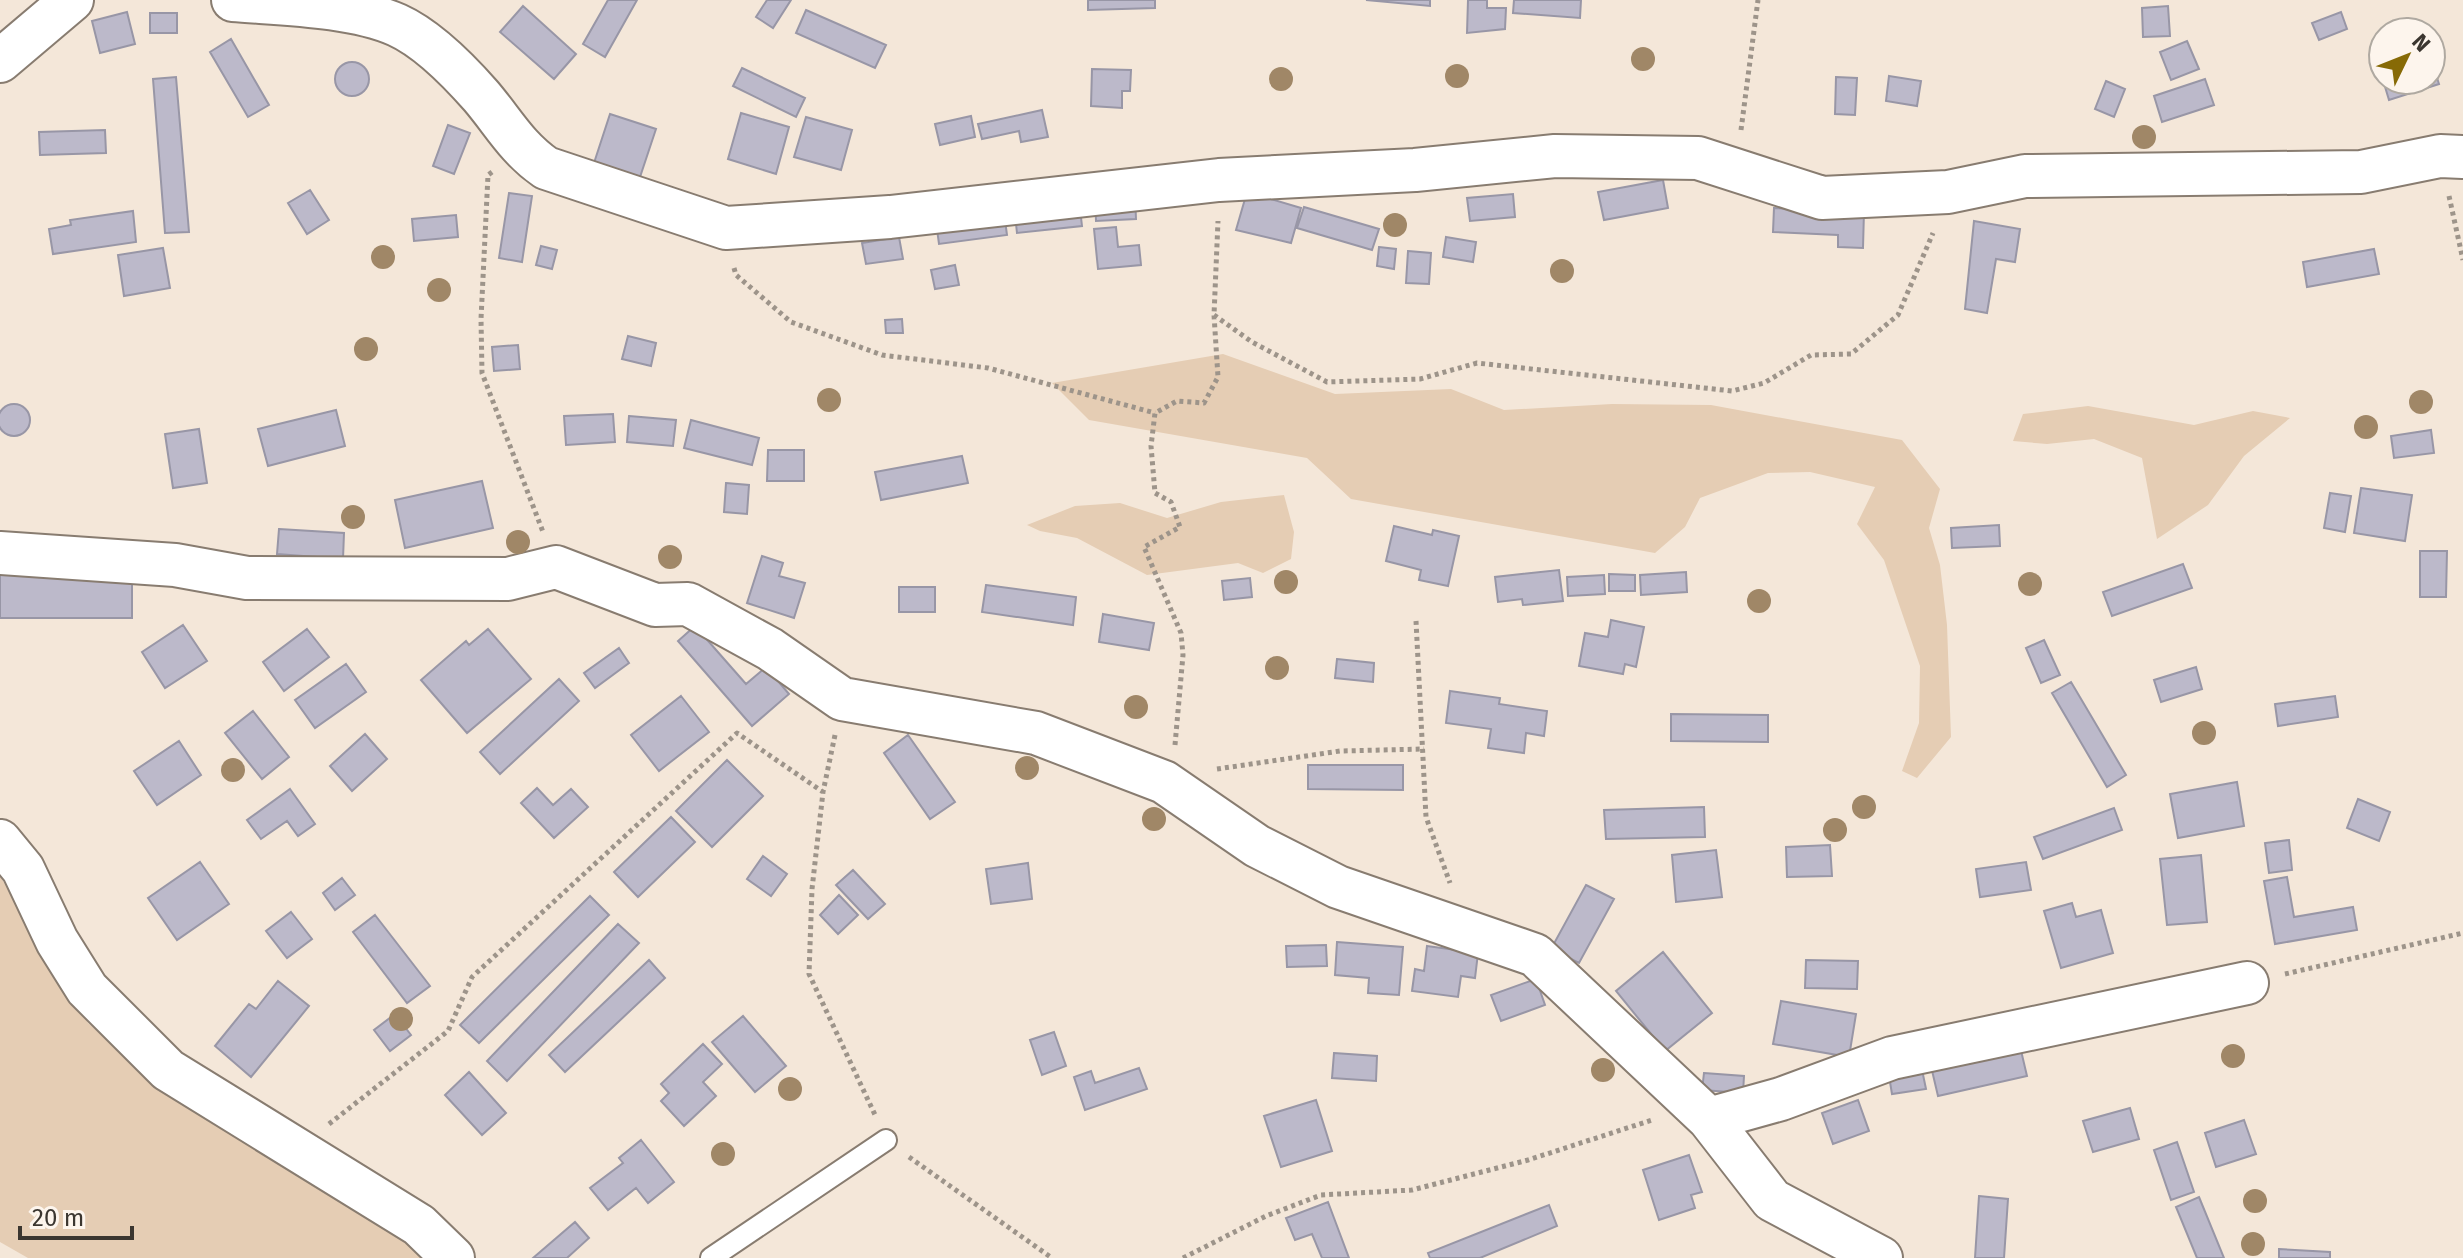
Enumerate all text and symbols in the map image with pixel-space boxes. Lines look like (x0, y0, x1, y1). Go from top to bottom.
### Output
north arrow (2367, 16, 2447, 96)
text: N (2406, 28, 2436, 57)
scale bar (20, 1190, 132, 1240)
text: 20 m (32, 1204, 84, 1232)

